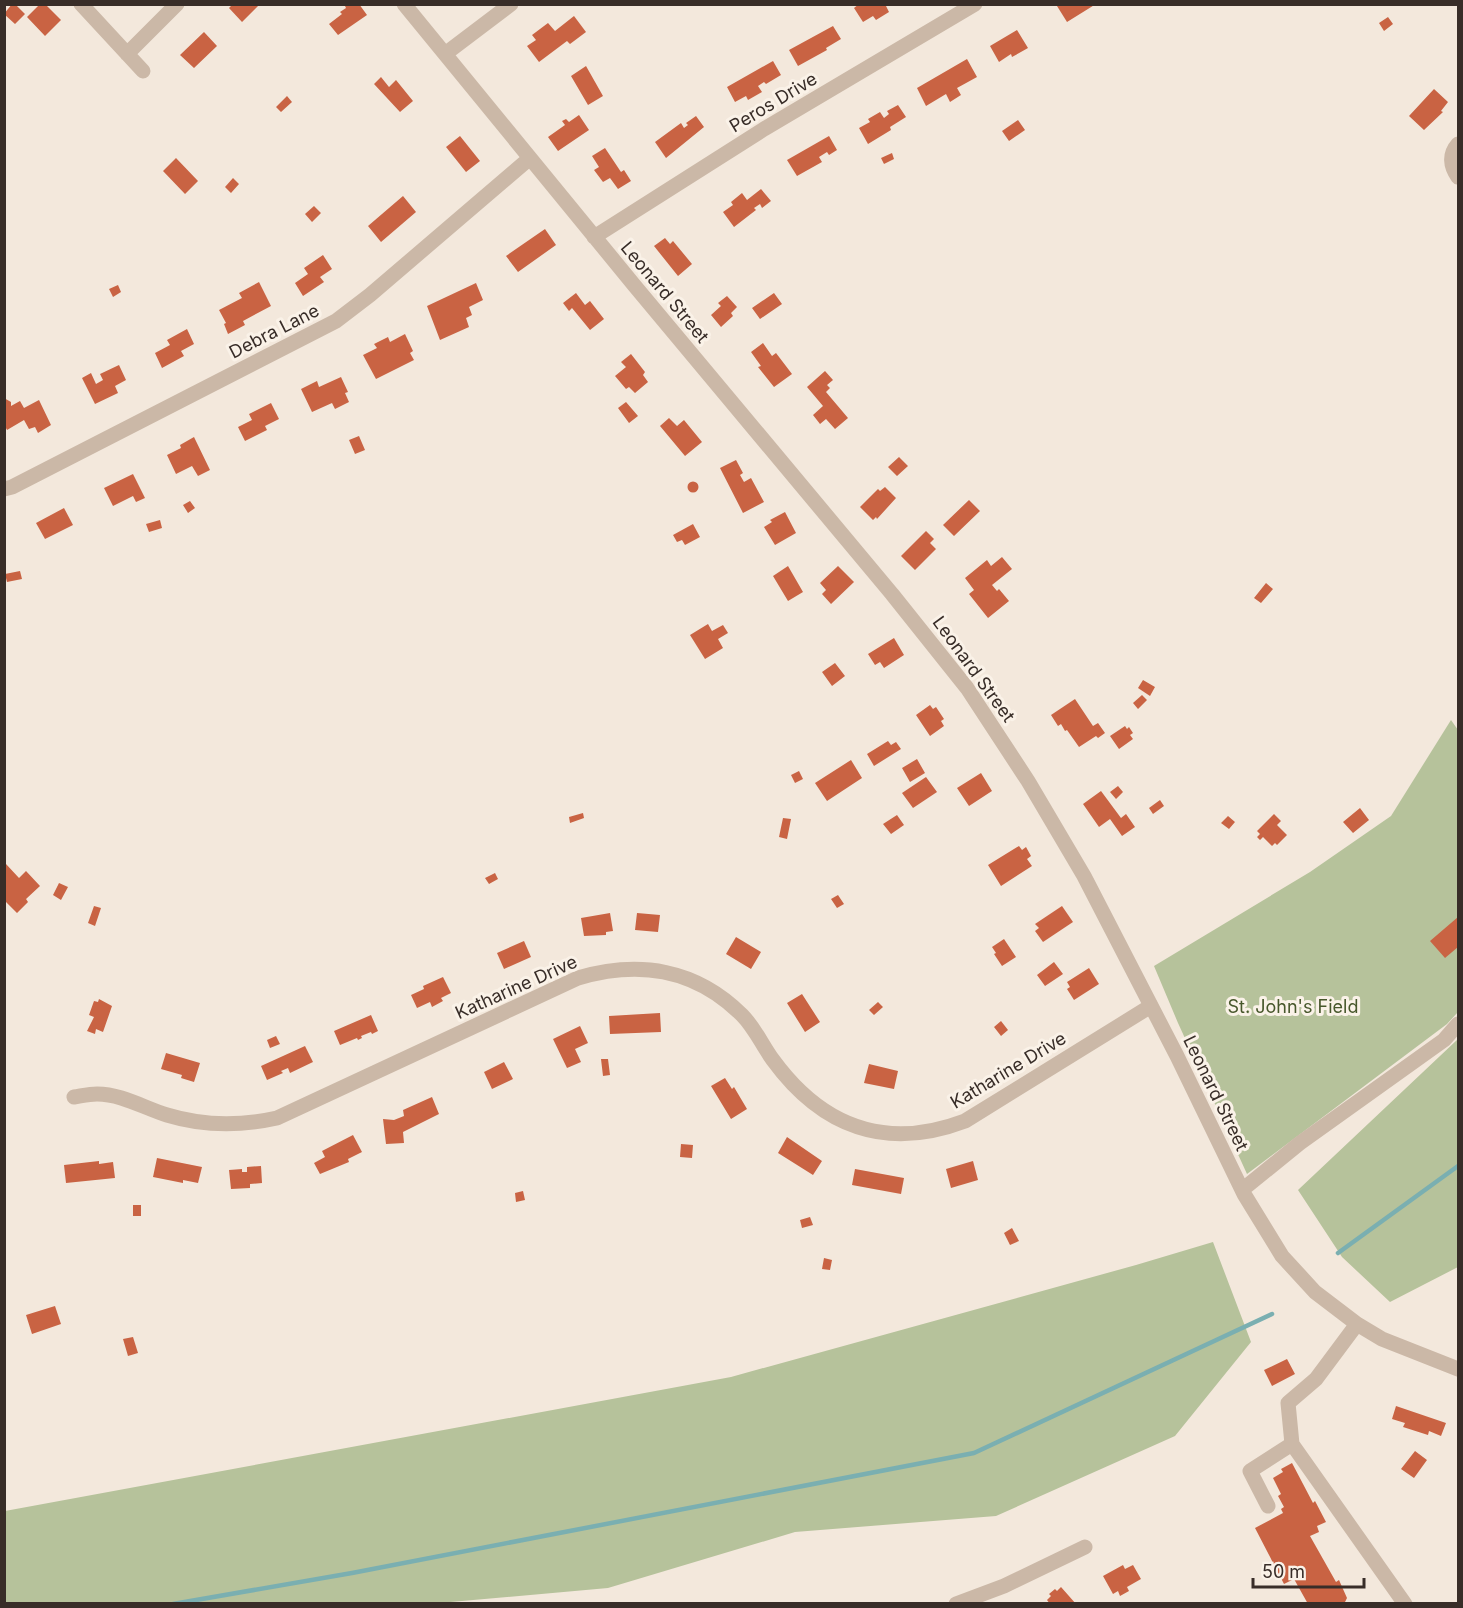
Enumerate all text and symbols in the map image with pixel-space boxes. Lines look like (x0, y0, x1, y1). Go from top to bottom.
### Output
street label: Peros Drive (725, 68, 821, 136)
street label: Leonard Street (617, 237, 713, 347)
street label: Debra Lane (226, 299, 322, 363)
street label: Leonard Street (929, 612, 1019, 726)
street label: Katharine Drive (452, 951, 580, 1023)
park label: St. John's Field (1228, 996, 1358, 1017)
street label: Katharine Drive (946, 1027, 1070, 1113)
street label: Leonard Street (1179, 1032, 1253, 1154)
scale bar (1253, 1551, 1364, 1589)
text: 50 m (1262, 1561, 1305, 1582)

